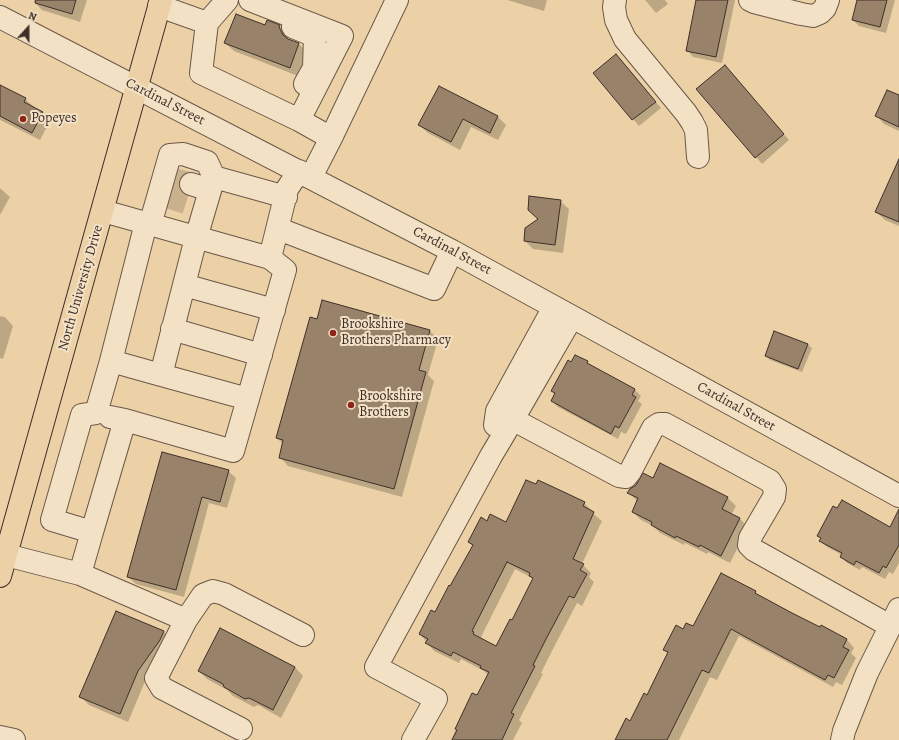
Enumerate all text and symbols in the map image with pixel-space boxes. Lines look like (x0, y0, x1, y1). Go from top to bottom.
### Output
north arrow (8, 8, 48, 48)
text: N (26, 8, 39, 25)
street label: Cardinal Street (123, 75, 207, 129)
place label: Popeyes (31, 111, 77, 127)
marker: Popeyes (18, 114, 28, 124)
street label: North University Drive (55, 223, 107, 353)
street label: Cardinal Street (410, 223, 494, 279)
place label: Brookshire Brothers Pharmacy (341, 317, 451, 350)
marker: Brookshire Brothers Pharmacy (328, 328, 338, 338)
street label: Cardinal Street (694, 379, 778, 435)
place label: Brookshire Brothers (359, 389, 422, 422)
marker: Brookshire Brothers (346, 400, 356, 410)

